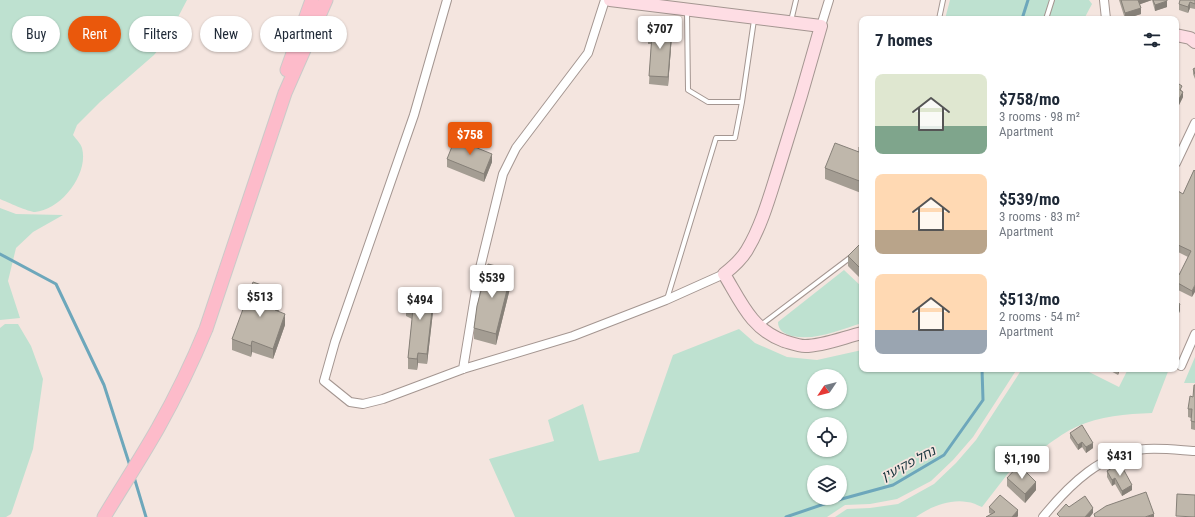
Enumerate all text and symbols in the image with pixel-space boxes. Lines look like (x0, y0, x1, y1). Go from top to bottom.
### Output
chip: Buy (12, 16, 60, 52)
chip: Rent (68, 16, 121, 52)
chip: Filters (129, 16, 192, 52)
chip: New (200, 16, 252, 52)
chip: Apartment (260, 16, 347, 52)
pin: $707 (636, 16, 684, 50)
text: $707 (647, 21, 673, 36)
icon: filters (1141, 29, 1163, 51)
text: 7 homes (875, 30, 933, 50)
text: $758/mo (999, 89, 1060, 109)
icon: home (907, 90, 955, 138)
text: 3 rooms · 98 m² (999, 109, 1080, 124)
pin: $758 (446, 122, 494, 156)
text: Apartment (999, 124, 1053, 139)
text: $758 (457, 127, 483, 142)
text: $539/mo (999, 189, 1060, 209)
icon: home (907, 190, 955, 238)
text: 3 rooms · 83 m² (999, 209, 1080, 224)
text: Apartment (999, 224, 1053, 239)
pin: $539 (468, 265, 516, 299)
text: $539 (479, 270, 505, 285)
pin: $513 (236, 284, 284, 318)
pin: $494 (396, 287, 444, 321)
text: $513 (247, 289, 273, 304)
text: $513/mo (999, 289, 1060, 309)
icon: home (907, 290, 955, 338)
text: $494 (407, 292, 433, 307)
text: 2 rooms · 54 m² (999, 309, 1080, 324)
text: Apartment (999, 324, 1053, 339)
north arrow (807, 369, 847, 409)
map controls (807, 369, 847, 505)
button: locate (807, 417, 847, 457)
water label: נחל פקיעין (879, 442, 939, 484)
pin: $431 (1096, 443, 1144, 477)
pin: $1,190 (989, 446, 1055, 480)
text: $431 (1107, 448, 1133, 463)
text: $1,190 (1004, 451, 1040, 466)
button: layers (807, 465, 847, 505)

